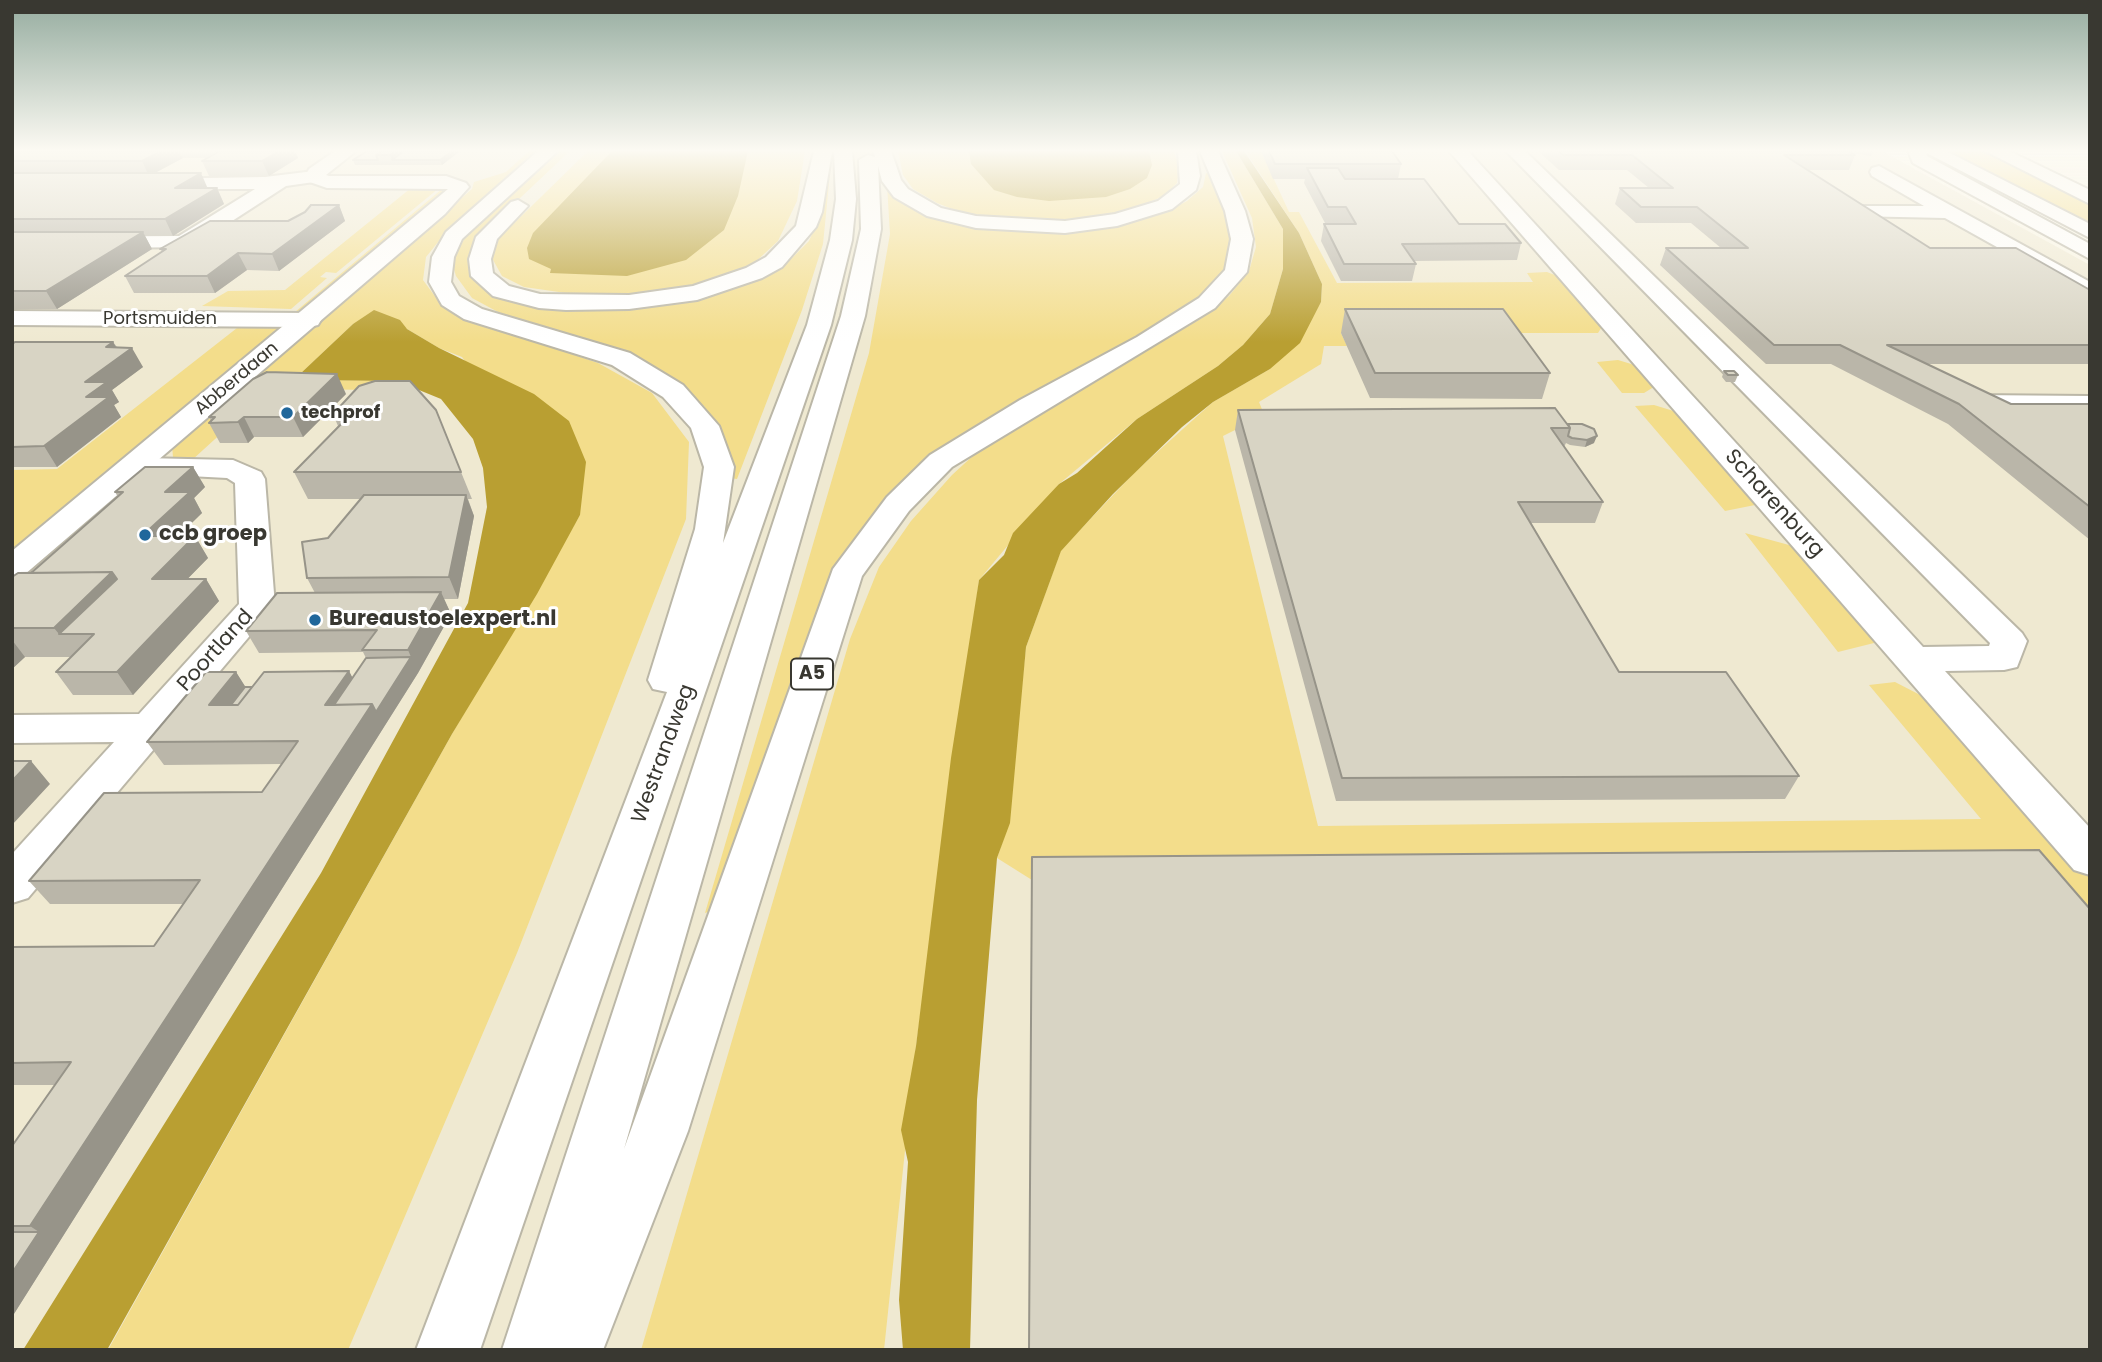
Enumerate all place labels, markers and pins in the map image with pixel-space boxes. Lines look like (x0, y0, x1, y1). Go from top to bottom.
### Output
place label: techprof (301, 402, 380, 424)
marker: techprof (279, 405, 295, 421)
place label: ccb groep (159, 522, 267, 548)
marker: ccb groep (137, 527, 153, 543)
place label: Bureaustoelexpert.nl (329, 607, 556, 633)
marker: Bureaustoelexpert.nl (307, 612, 323, 628)

